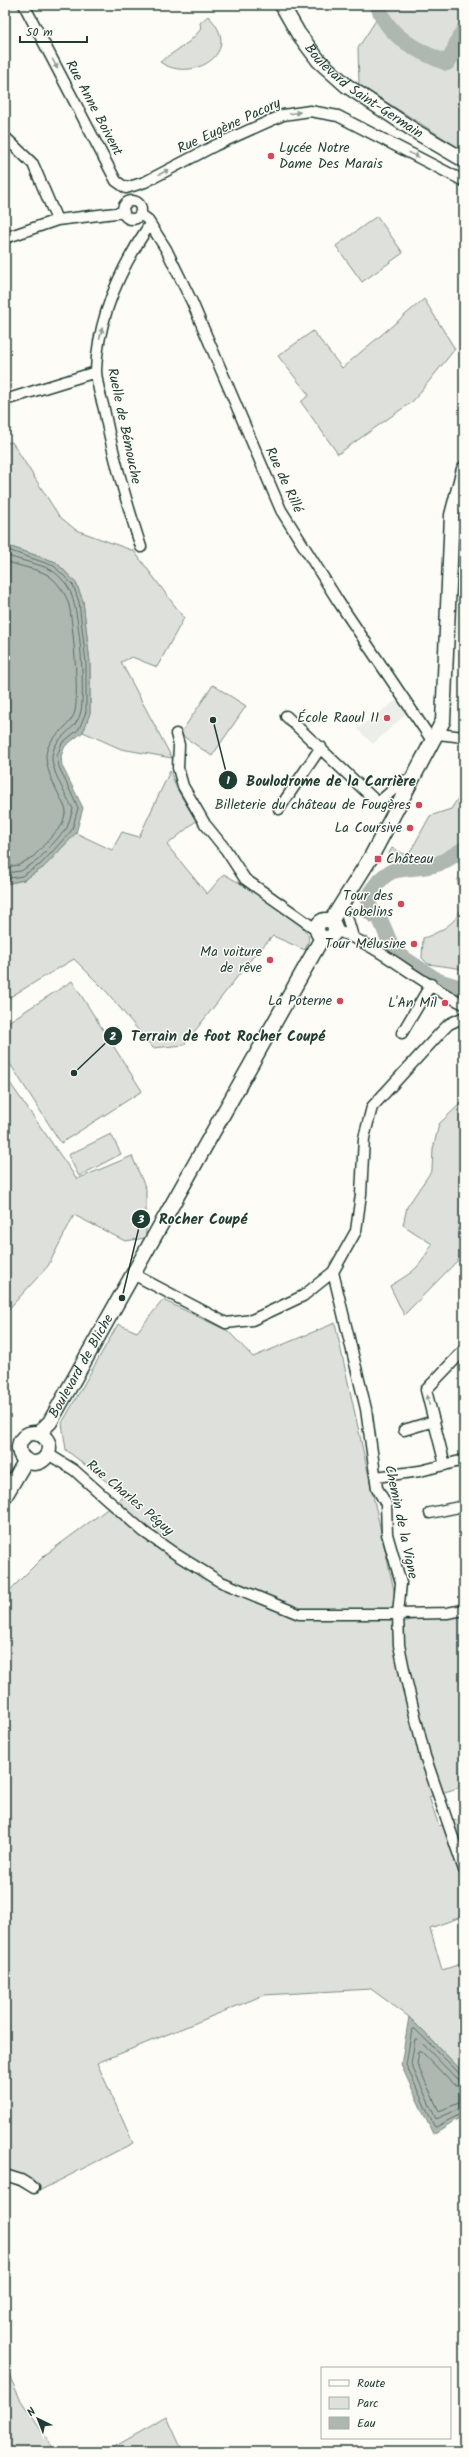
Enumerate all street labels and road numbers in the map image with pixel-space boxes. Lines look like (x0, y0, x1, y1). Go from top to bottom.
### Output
street label: Boulevard Saint-Germain (299, 39, 427, 145)
street label: Rue Anne Boivent (59, 56, 129, 160)
street label: Rue Eugène Pacory (174, 92, 285, 160)
street label: Ruelle de Bémouche (101, 366, 147, 487)
street label: Rue de Rillé (259, 444, 309, 517)
street label: Boulevard de Bliche (43, 1310, 120, 1422)
street label: Rue Charles Péguy (81, 1455, 179, 1542)
street label: Chemin de la Vigne (378, 1463, 424, 1581)

